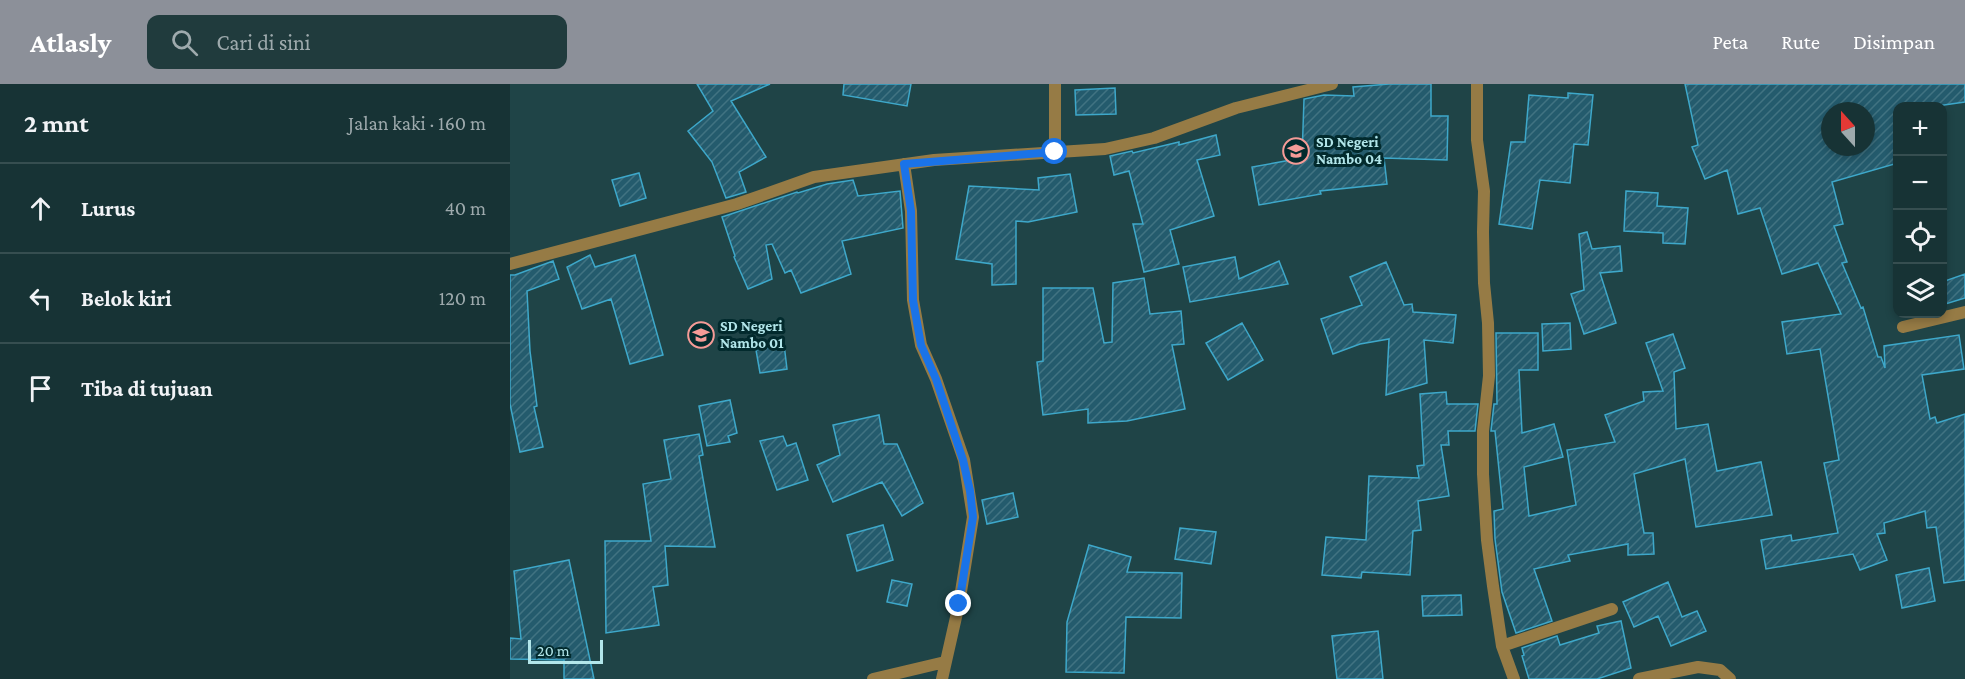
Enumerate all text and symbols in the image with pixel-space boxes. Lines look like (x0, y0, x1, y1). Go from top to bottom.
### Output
search box (147, 15, 567, 69)
icon: search (168, 26, 201, 59)
text: Atlasly (30, 27, 111, 58)
text: Cari di sini (216, 30, 311, 55)
text: Peta (1712, 30, 1748, 54)
text: Rute (1781, 30, 1820, 54)
text: Disimpan (1853, 30, 1935, 54)
north arrow (1821, 102, 1875, 156)
map controls (1893, 102, 1947, 318)
button: + (1893, 102, 1947, 156)
text: 2 mnt (24, 109, 89, 138)
text: Jalan kaki · 160 m (348, 112, 486, 134)
place label: SD Negeri Nambo 04 (1316, 134, 1382, 167)
school or university icon: SD Negeri Nambo 04 (1281, 136, 1311, 166)
route start (1041, 138, 1067, 164)
button: − (1893, 156, 1947, 210)
icon: ahead (24, 192, 57, 225)
text: Lurus (81, 196, 135, 221)
text: 40 m (445, 197, 486, 219)
button: locate (1893, 210, 1947, 264)
button: layers (1893, 264, 1947, 318)
icon: left (24, 282, 57, 315)
text: Belok kiri (81, 286, 172, 311)
text: 120 m (439, 287, 486, 309)
place label: SD Negeri Nambo 01 (720, 318, 784, 351)
school or university icon: SD Negeri Nambo 01 (686, 320, 716, 350)
icon: arrive (24, 372, 57, 405)
text: Tiba di tujuan (81, 376, 213, 401)
route end (945, 590, 971, 616)
scale bar (528, 637, 603, 664)
text: 20 m (537, 642, 570, 659)

